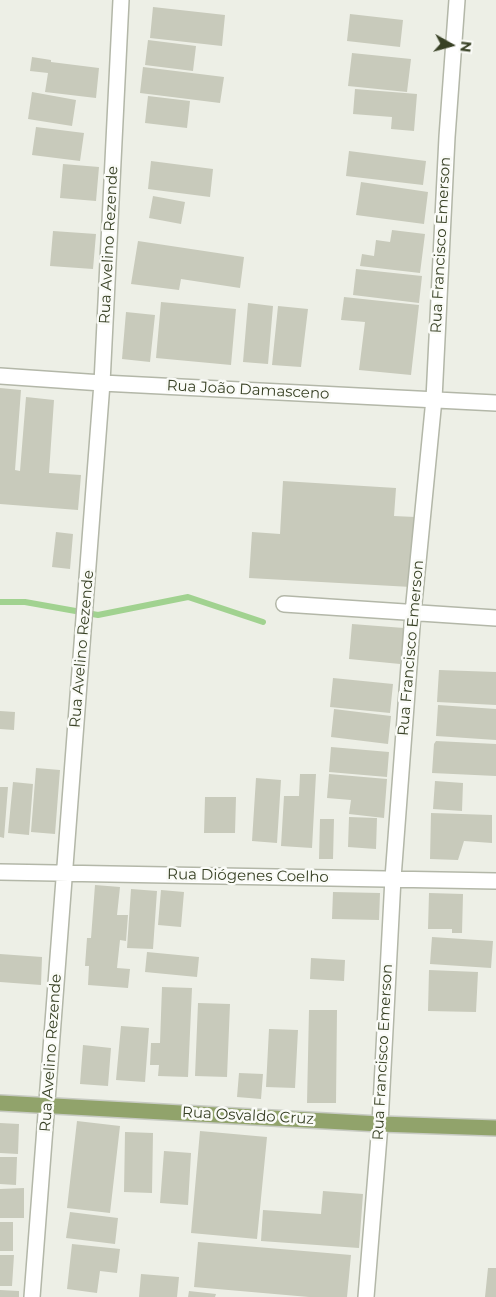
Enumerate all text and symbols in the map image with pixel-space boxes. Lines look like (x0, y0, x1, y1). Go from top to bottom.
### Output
north arrow (426, 20, 476, 70)
text: N (456, 40, 476, 54)
street label: Rua Francisco Emerson (427, 156, 455, 334)
street label: Rua Avelino Rezende (96, 165, 122, 325)
street label: Rua João Damasceno (166, 377, 330, 403)
street label: Rua Francisco Emerson (394, 559, 428, 737)
street label: Rua Avelino Rezende (66, 569, 98, 729)
street label: Rua Diógenes Coelho (167, 866, 329, 886)
street label: Rua Francisco Emerson (369, 963, 397, 1141)
street label: Rua Avelino Rezende (36, 973, 66, 1133)
street label: Rua Osvaldo Cruz (182, 1104, 314, 1128)

